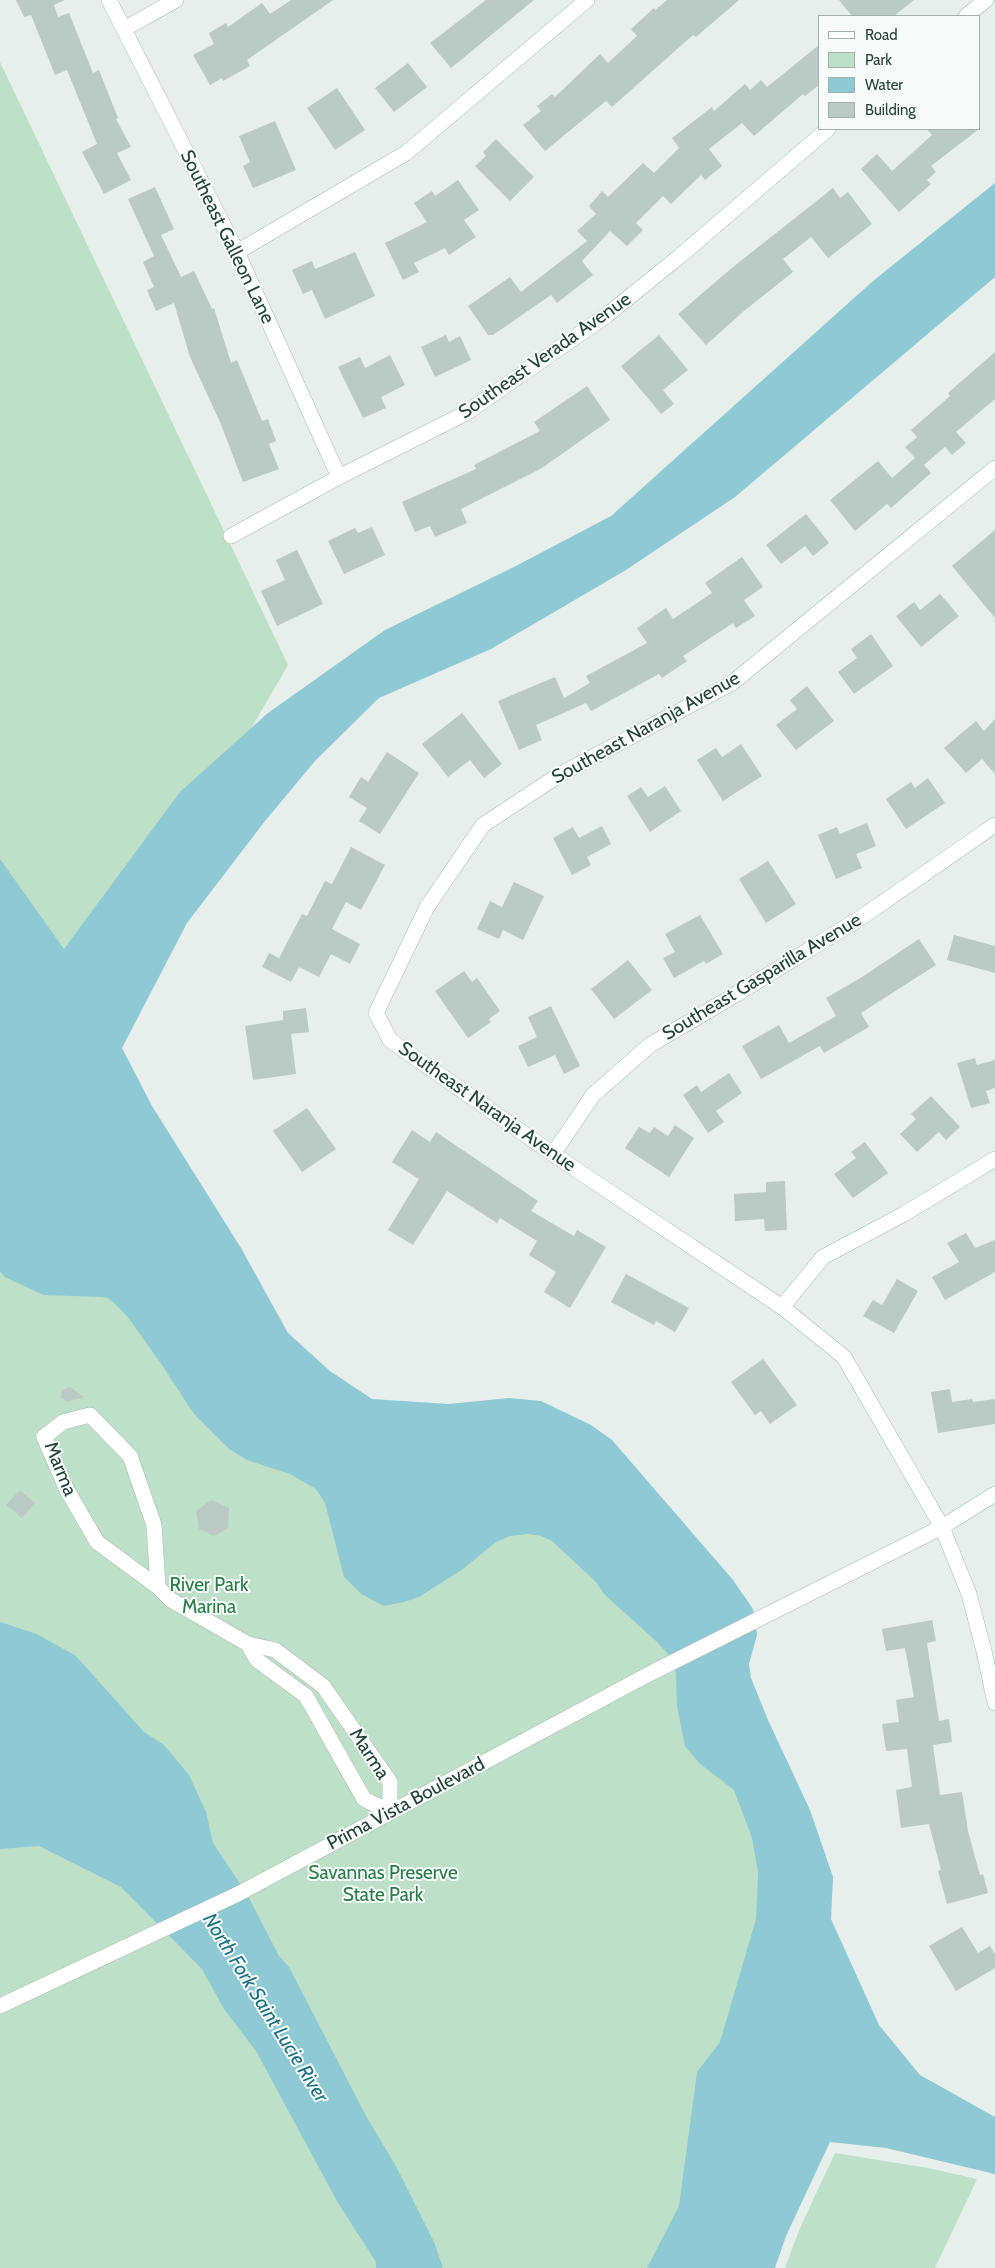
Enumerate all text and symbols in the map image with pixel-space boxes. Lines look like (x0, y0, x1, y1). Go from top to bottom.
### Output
legend (818, 15, 980, 130)
text: Road (865, 26, 898, 44)
text: Park (865, 51, 892, 69)
text: Water (865, 76, 903, 94)
text: Building (865, 101, 916, 119)
street label: Southeast Galleon Lane (175, 146, 279, 328)
street label: Southeast Verada Avenue (455, 288, 635, 424)
street label: Southeast Naranja Avenue (548, 667, 744, 789)
street label: Southeast Gasparilla Avenue (659, 909, 865, 1045)
street label: Southeast Naranja Avenue (394, 1037, 580, 1177)
street label: Marma (39, 1439, 81, 1499)
park label: River Park Marina (170, 1574, 248, 1618)
street label: Marma (344, 1724, 394, 1784)
street label: Prima Vista Boulevard (323, 1753, 489, 1855)
park label: Savannas Preserve State Park (308, 1862, 458, 1906)
water label: North Fork Saint Lucie River (197, 1909, 333, 2107)

